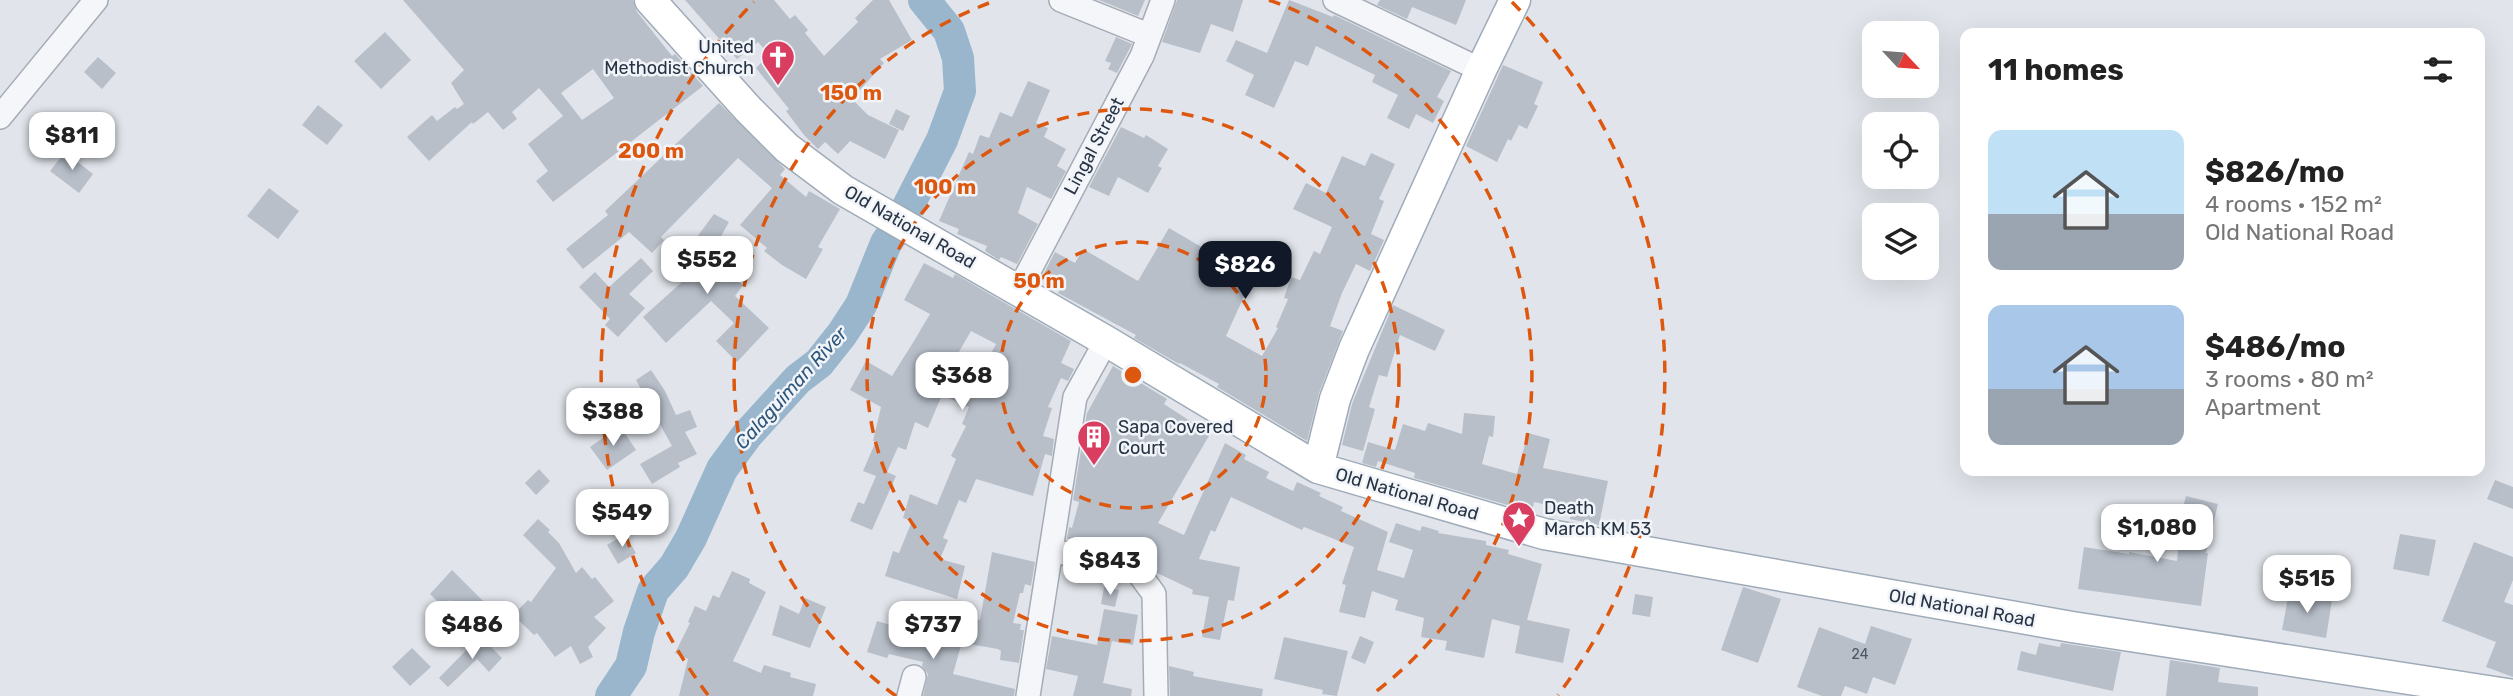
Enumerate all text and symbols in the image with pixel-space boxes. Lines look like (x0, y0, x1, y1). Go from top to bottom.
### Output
north arrow (1862, 21, 1939, 98)
map controls (1862, 21, 1939, 280)
place label: United Methodist Church (604, 36, 754, 79)
church icon: United Methodist Church (759, 38, 797, 87)
icon: filters (2419, 51, 2457, 89)
text: 11 homes (1988, 52, 2124, 88)
text: 150 m (820, 80, 882, 105)
street label: Lingal Street (1059, 94, 1129, 198)
button: locate (1862, 112, 1939, 189)
pin: $811 (31, 113, 113, 172)
text: $811 (45, 121, 99, 149)
text: 200 m (618, 138, 684, 163)
text: $826/mo (2205, 154, 2345, 190)
icon: home (2044, 158, 2128, 242)
text: 100 m (914, 174, 976, 199)
street label: Old National Road (840, 180, 980, 274)
text: 4 rooms · 152 m² (2205, 190, 2382, 218)
button: layers (1862, 203, 1939, 280)
text: Old National Road (2205, 218, 2394, 246)
pin: $552 (666, 236, 748, 296)
pin: $826 (1204, 242, 1286, 301)
text: $552 (677, 245, 737, 273)
text: $826 (1215, 250, 1275, 278)
text: 50 m (1013, 268, 1065, 293)
water label: Calaguiman River (730, 322, 852, 454)
text: $486/mo (2205, 329, 2346, 365)
icon: home (2044, 333, 2128, 417)
pin: $368 (921, 352, 1003, 412)
text: $368 (931, 361, 993, 389)
centre of rings (1121, 363, 1145, 387)
text: 3 rooms · 80 m² (2205, 365, 2374, 393)
pin: $388 (572, 388, 654, 448)
text: Apartment (2205, 393, 2321, 421)
text: $388 (582, 397, 644, 425)
place label: Sapa Covered Court (1118, 416, 1233, 459)
building icon: Sapa Covered Court (1075, 418, 1113, 467)
street label: Old National Road (1333, 463, 1481, 525)
pin: $549 (581, 490, 663, 549)
place label: Death March KM 53 (1544, 497, 1651, 540)
text: $549 (592, 498, 652, 526)
place icon: Death March KM 53 (1500, 499, 1538, 548)
pin: $1,080 (2100, 504, 2214, 564)
text: $1,080 (2117, 513, 2197, 541)
pin: $843 (1069, 538, 1151, 597)
text: $843 (1079, 546, 1141, 574)
pin: $515 (2266, 556, 2348, 615)
text: $515 (2279, 564, 2335, 592)
street label: Old National Road (1887, 584, 2037, 632)
pin: $486 (431, 602, 513, 661)
pin: $737 (892, 602, 974, 661)
text: $486 (441, 610, 503, 638)
text: $737 (905, 610, 961, 638)
house number: 24 (1852, 646, 1869, 663)

